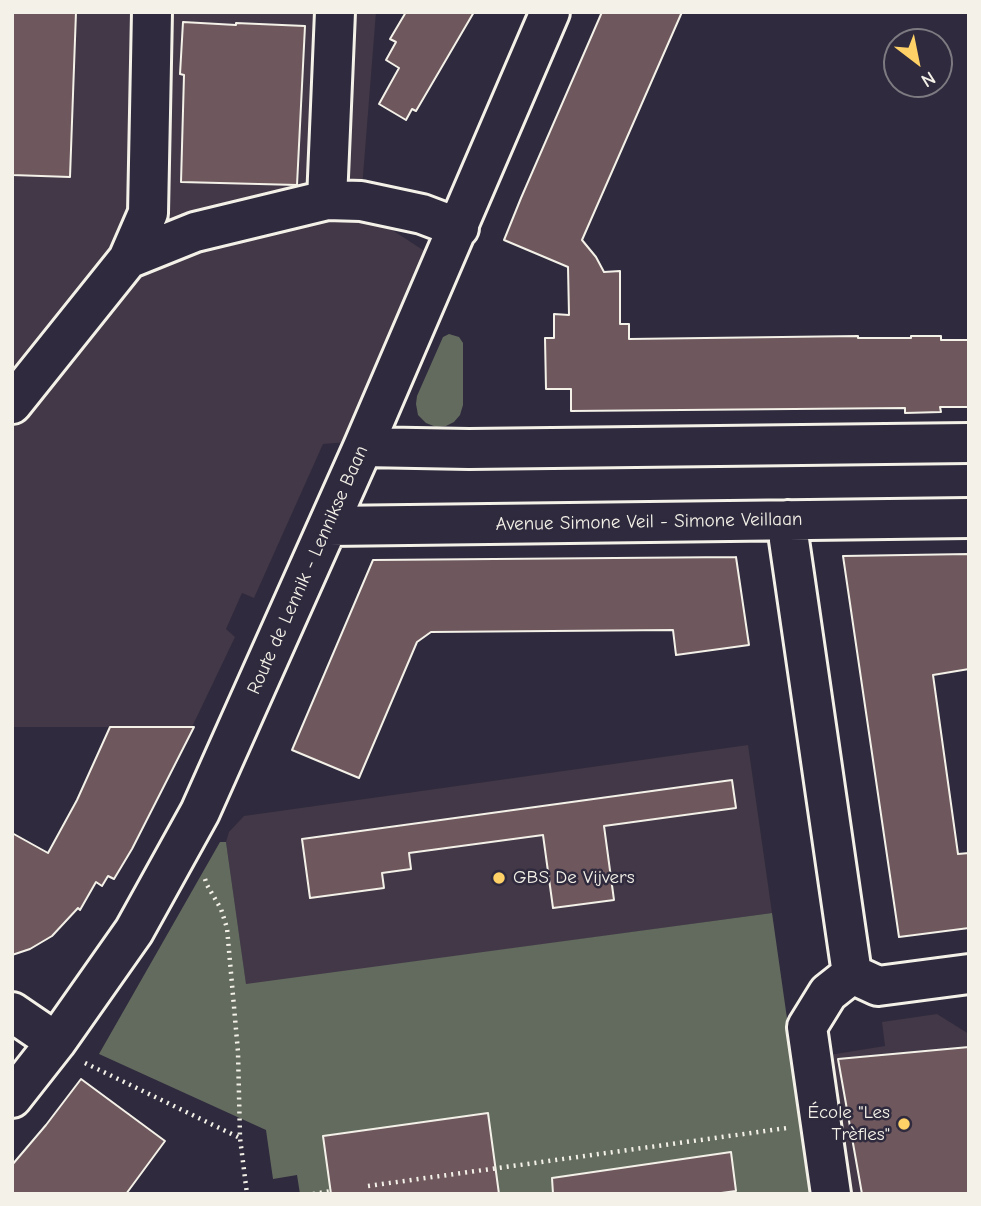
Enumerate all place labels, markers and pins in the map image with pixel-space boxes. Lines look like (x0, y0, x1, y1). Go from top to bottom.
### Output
place label: GBS De Vijvers (513, 867, 635, 889)
marker: GBS De Vijvers (491, 870, 507, 886)
place label: École "Les Trèfles" (807, 1102, 890, 1146)
marker: École "Les Trèfles" (896, 1116, 912, 1132)

